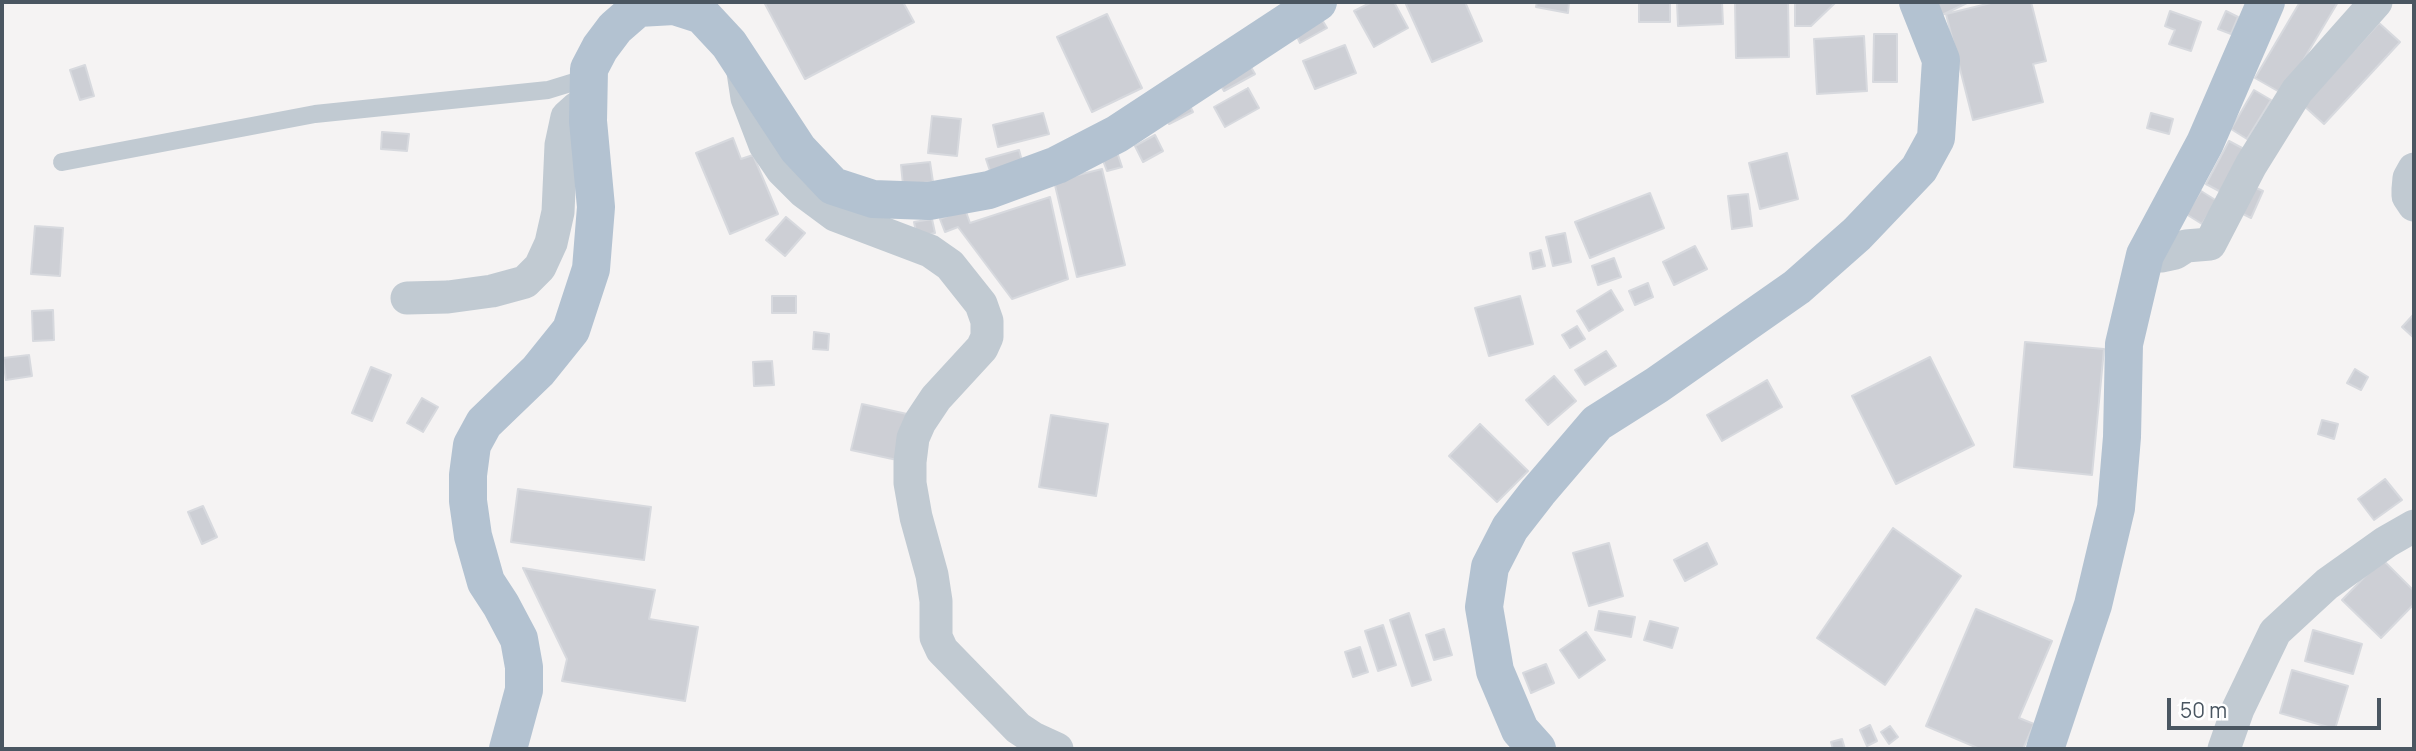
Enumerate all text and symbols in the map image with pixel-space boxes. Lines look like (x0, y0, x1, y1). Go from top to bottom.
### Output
scale bar (2171, 684, 2384, 728)
text: 50 m (2180, 696, 2227, 724)

